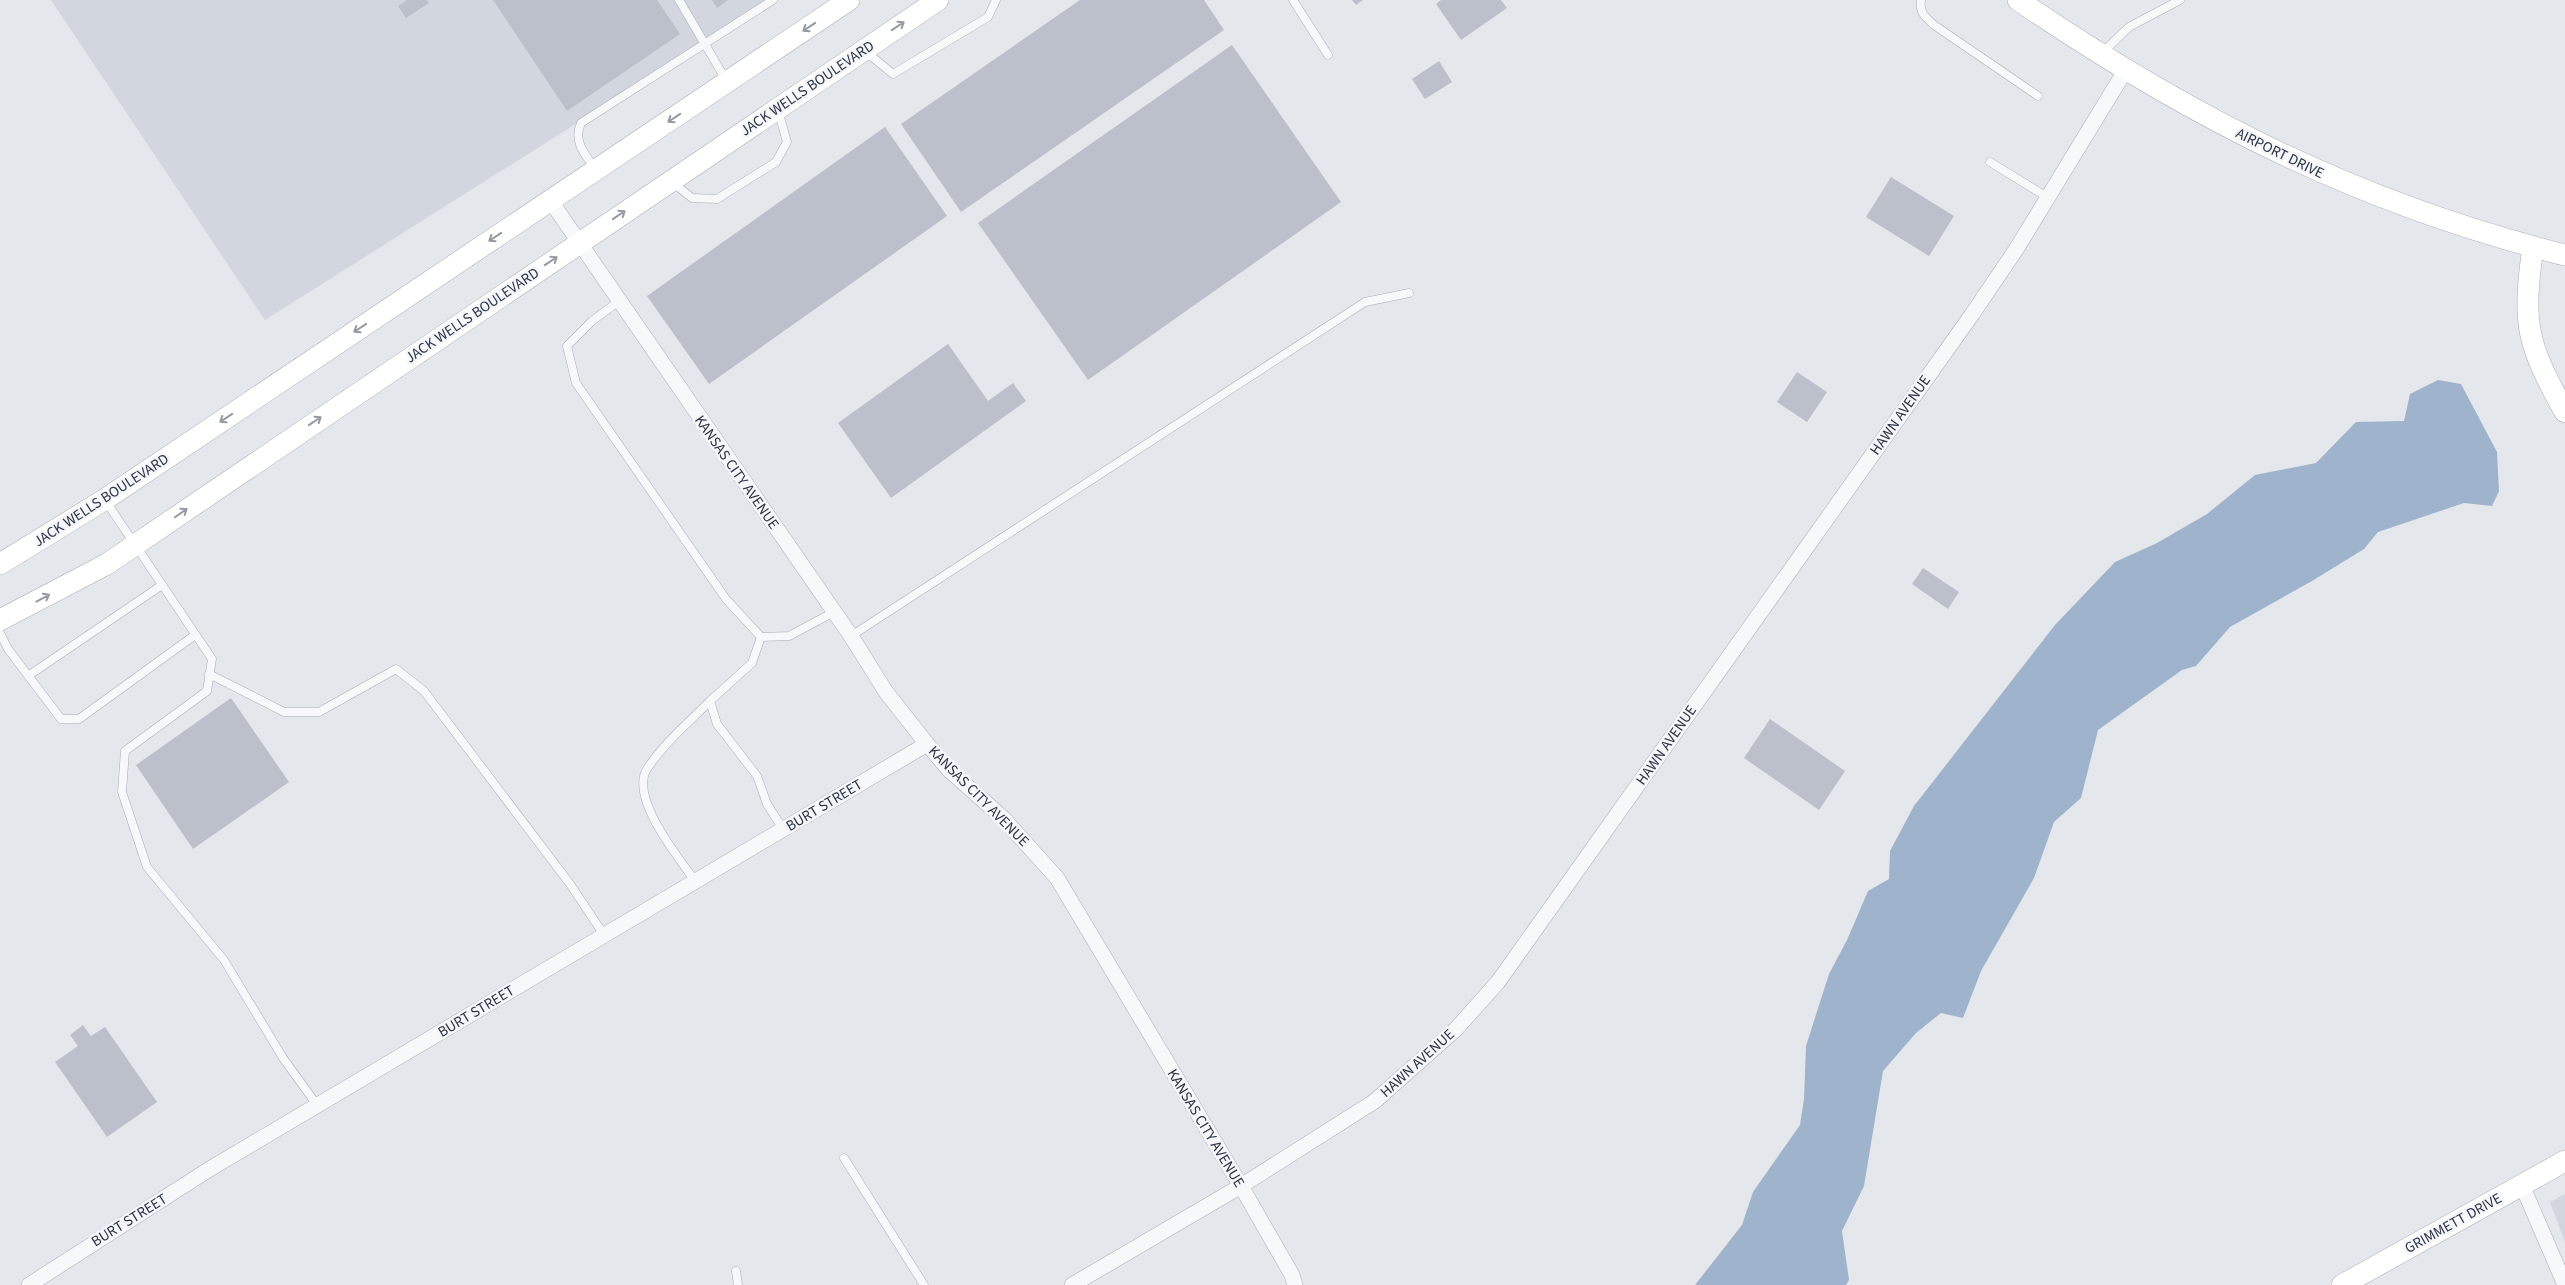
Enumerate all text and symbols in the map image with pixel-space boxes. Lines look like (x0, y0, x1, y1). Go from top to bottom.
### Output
one-way arrow (891, 21, 905, 31)
one-way arrow (802, 22, 816, 32)
street label: JACK WELLS BOULEVARD (736, 36, 878, 141)
one-way arrow (667, 112, 681, 123)
street label: AIRPORT DRIVE (2232, 123, 2328, 184)
one-way arrow (612, 210, 626, 221)
one-way arrow (489, 232, 503, 242)
one-way arrow (544, 256, 558, 266)
street label: JACK WELLS BOULEVARD (401, 263, 543, 368)
one-way arrow (354, 323, 368, 333)
street label: HAWN AVENUE (1865, 371, 1936, 460)
street label: KANSAS CITY AVENUE (689, 411, 784, 534)
one-way arrow (219, 414, 233, 424)
one-way arrow (308, 416, 322, 426)
street label: JACK WELLS BOULEVARD (30, 449, 173, 552)
one-way arrow (174, 508, 188, 518)
one-way arrow (36, 593, 51, 603)
street label: HAWN AVENUE (1631, 701, 1702, 790)
street label: KANSAS CITY AVENUE (924, 741, 1034, 852)
street label: BURT STREET (782, 774, 867, 837)
street label: BURT STREET (434, 980, 519, 1043)
street label: HAWN AVENUE (1376, 1024, 1459, 1102)
street label: KANSAS CITY AVENUE (1162, 1065, 1249, 1192)
street label: GRIMMETT DRIVE (2401, 1188, 2506, 1259)
street label: BURT STREET (87, 1189, 171, 1252)

